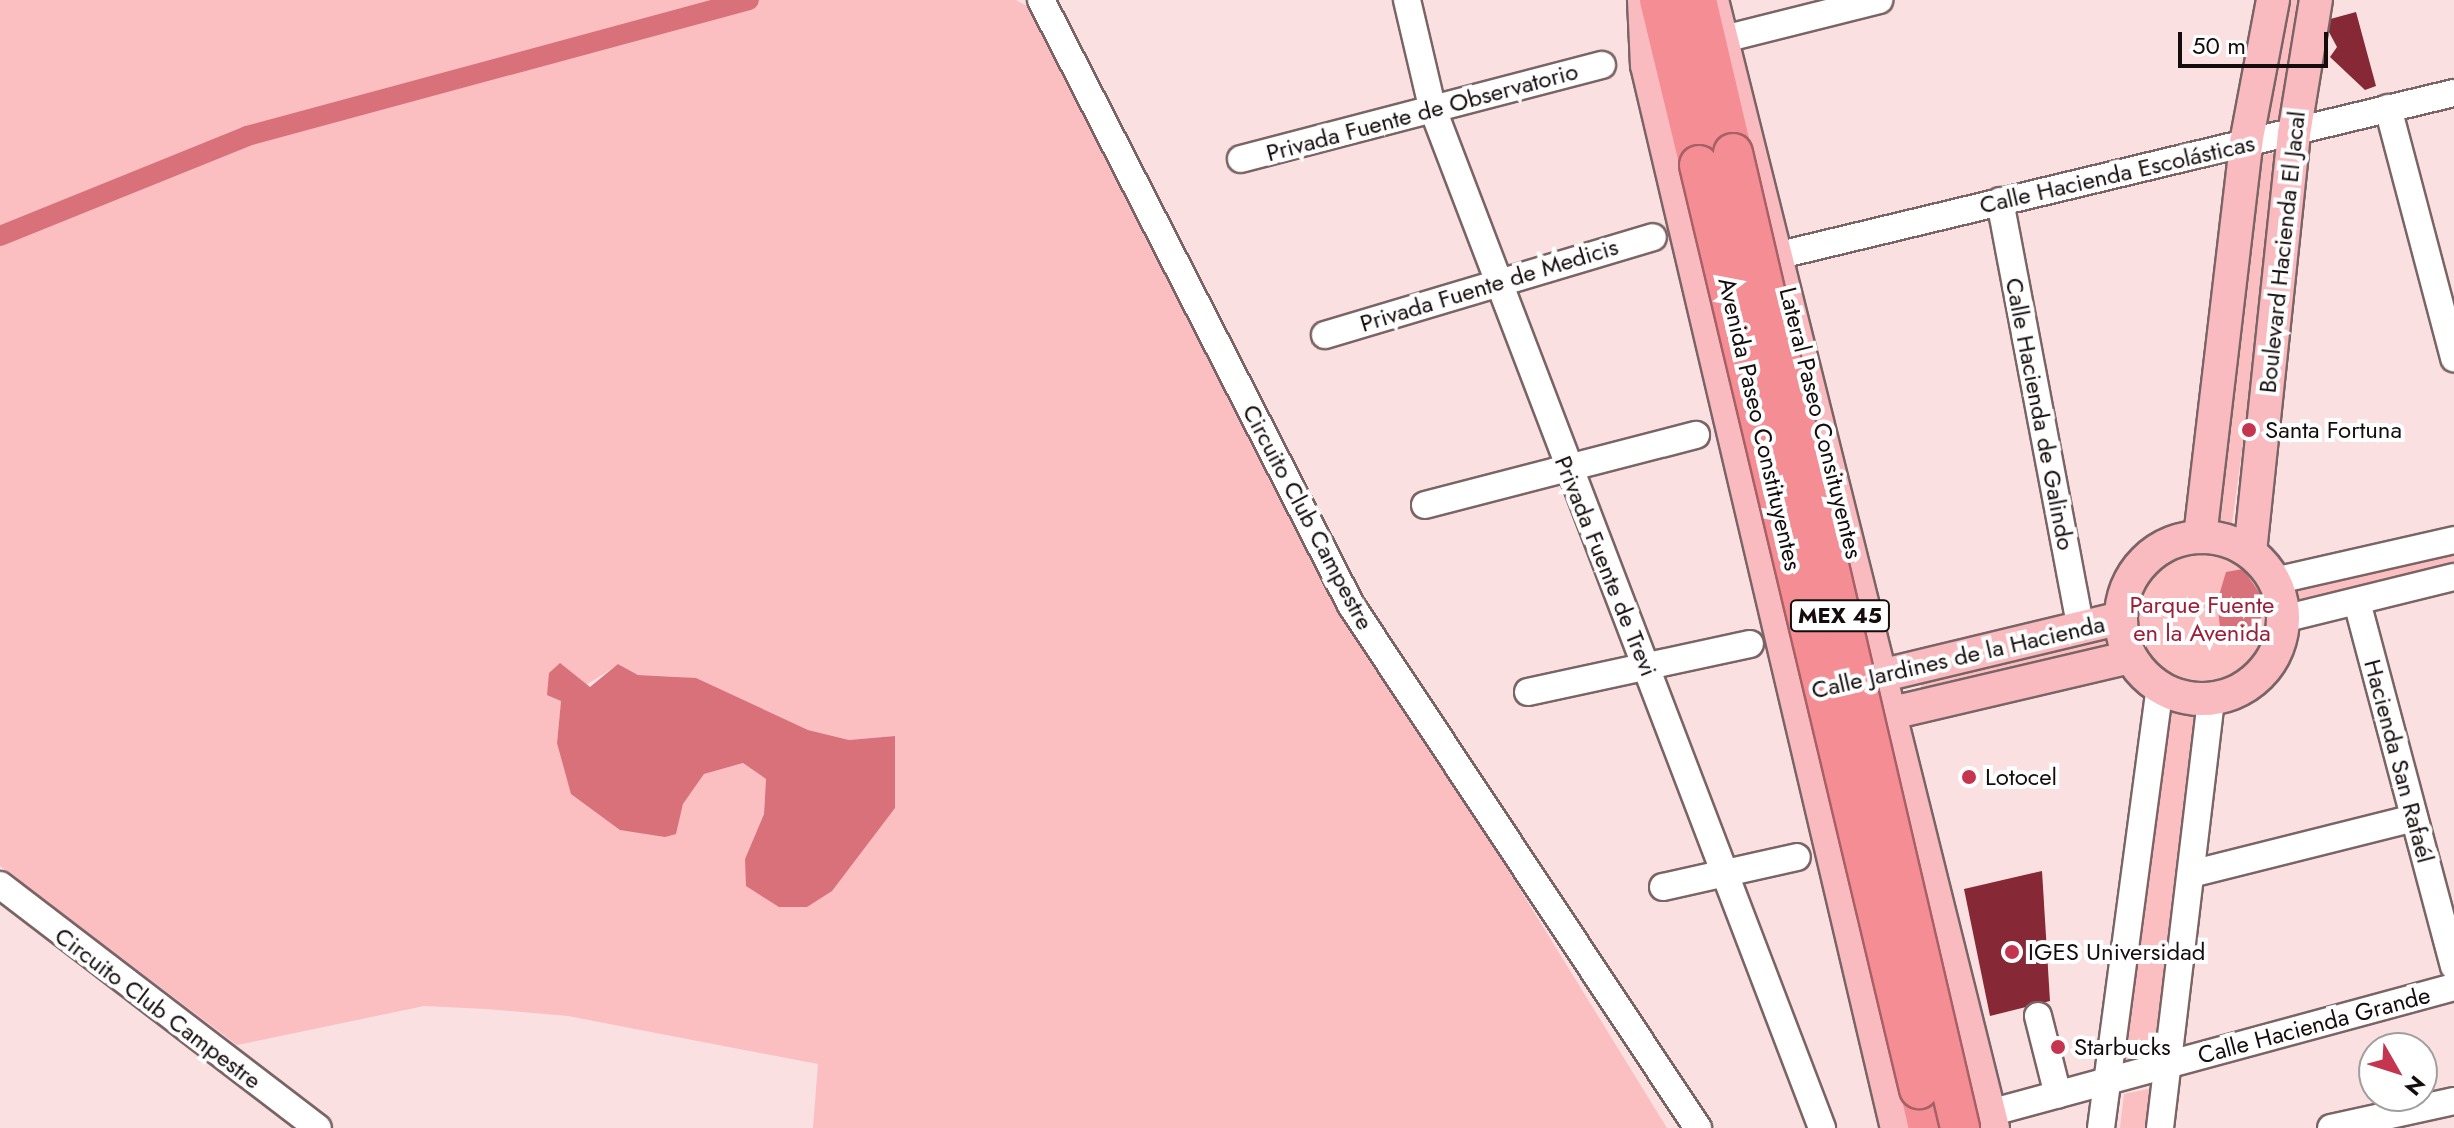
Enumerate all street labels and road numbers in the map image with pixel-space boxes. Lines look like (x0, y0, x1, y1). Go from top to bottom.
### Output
street label: Privada Fuente de Observatorio (1263, 56, 1581, 168)
street label: Boulevard Hacienda El Jacal (2253, 110, 2311, 394)
street label: Calle Hacienda Escolásticas (1977, 128, 2257, 220)
street label: Privada Fuente de Medicis (1356, 232, 1622, 338)
street label: Avenida Paseo Constituyentes (1712, 275, 1808, 573)
street label: Calle Hacienda de Galindo (1999, 275, 2081, 553)
street label: Lateral Paseo Consituyentes (1773, 284, 1869, 562)
street label: Circuito Club Campestre (1236, 400, 1380, 634)
street label: Privada Fuente de Trevi (1549, 452, 1663, 680)
road number: MEX 45 (1788, 598, 1892, 634)
street label: Calle Jardines de la Hacienda (1809, 609, 2107, 705)
street label: Hacienda San Rafaél (2358, 656, 2440, 866)
street label: Circuito Club Campestre (49, 921, 267, 1095)
street label: Calle Hacienda Grande (2195, 980, 2433, 1070)

